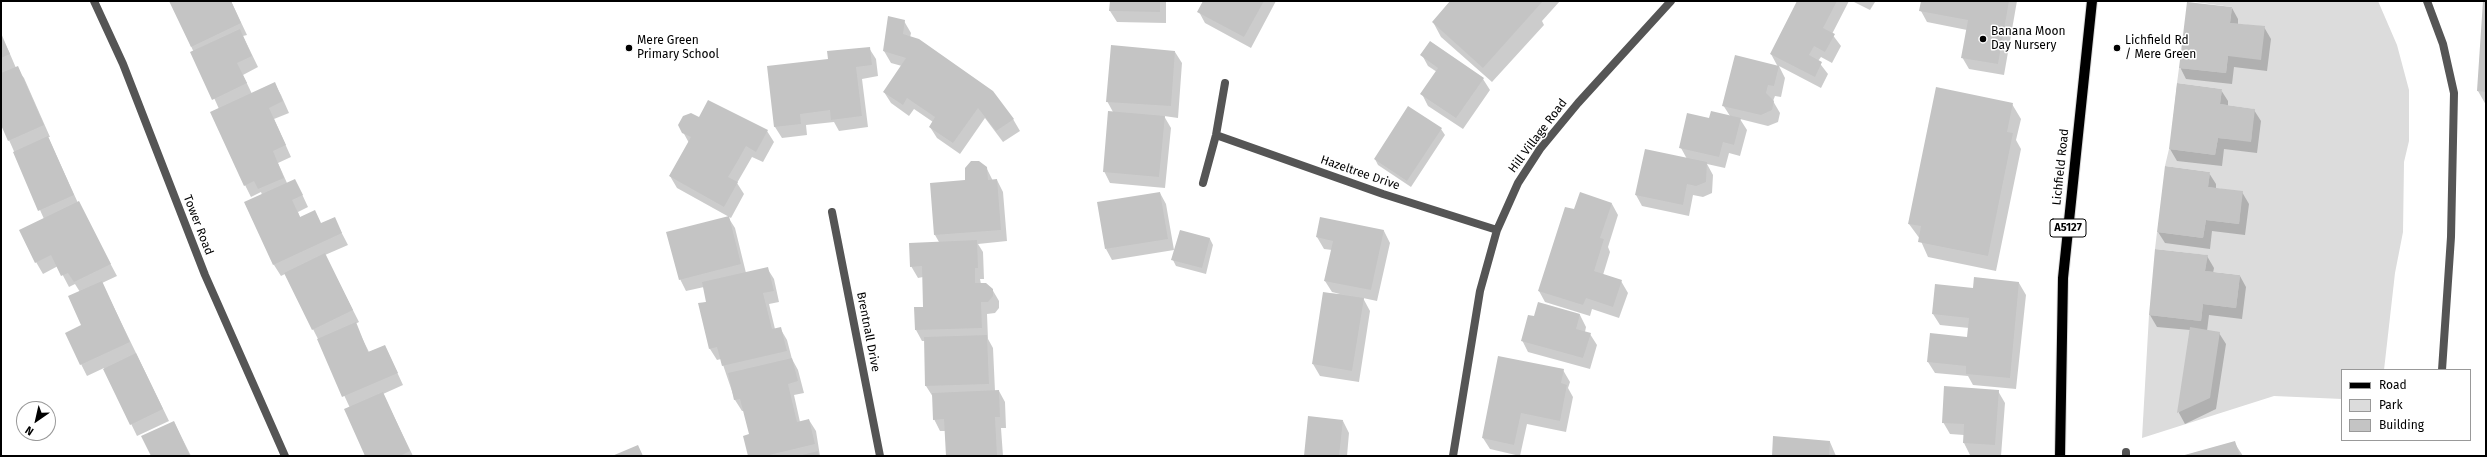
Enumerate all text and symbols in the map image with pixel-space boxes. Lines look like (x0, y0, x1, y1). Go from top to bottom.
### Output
place label: Banana Moon Day Nursery (1991, 25, 2066, 53)
place label: Mere Green Primary School (637, 34, 719, 62)
marker: Banana Moon Day Nursery (1978, 34, 1988, 44)
place label: Lichfield Rd / Mere Green (2125, 34, 2196, 62)
marker: Mere Green Primary School (624, 43, 634, 53)
marker: Lichfield Rd / Mere Green (2112, 43, 2122, 53)
street label: Hill Village Road (1506, 96, 1570, 176)
street label: Lichfield Road (2050, 128, 2072, 206)
street label: Hazeltree Drive (1318, 153, 1402, 193)
street label: Tower Road (180, 193, 216, 257)
road number: A5127 (2050, 219, 2086, 237)
street label: Brentnall Drive (853, 291, 883, 373)
legend (2341, 369, 2471, 441)
text: Road (2379, 378, 2407, 392)
text: Park (2379, 398, 2403, 412)
north arrow (16, 401, 56, 441)
text: Building (2379, 418, 2424, 432)
text: N (23, 423, 36, 438)

